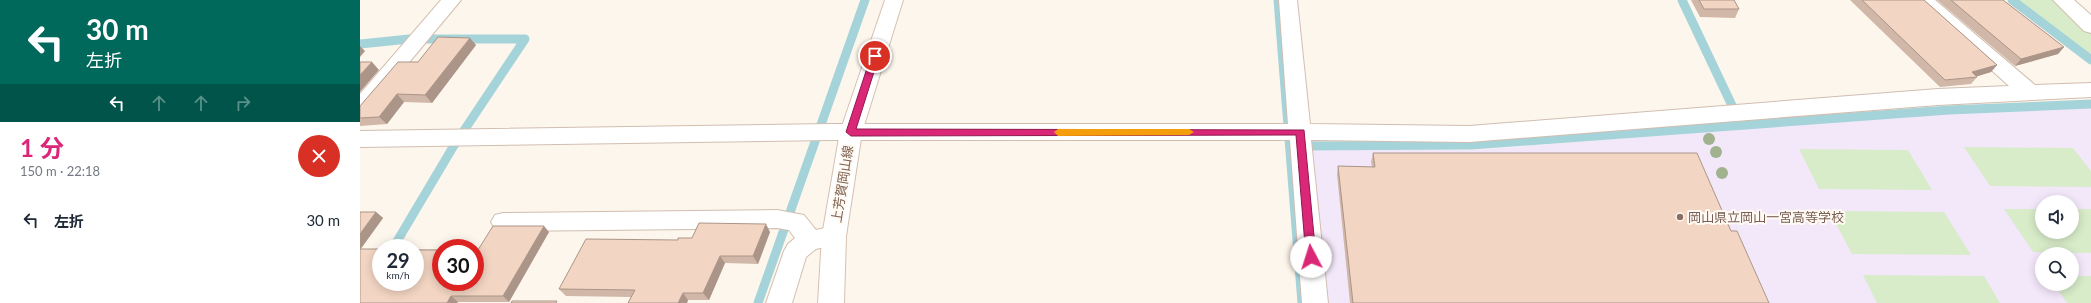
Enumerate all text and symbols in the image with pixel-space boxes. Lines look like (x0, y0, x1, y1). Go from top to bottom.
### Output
text: 30 m (86, 12, 149, 46)
icon: left (20, 16, 72, 68)
pin (858, 39, 892, 73)
icon: arrive (864, 45, 886, 67)
text: 左折 (86, 49, 122, 71)
icon: left (106, 92, 128, 114)
icon: ahead (148, 92, 170, 114)
icon: ahead (190, 92, 212, 114)
icon: right (232, 92, 254, 114)
text: 1 分 (20, 133, 64, 162)
button: close (298, 135, 340, 177)
street label: 上芳賀岡山線 (828, 144, 856, 224)
text: 150 m · 22:18 (20, 163, 100, 179)
map controls (2035, 195, 2079, 291)
button: sound (2035, 195, 2079, 239)
icon: left (20, 209, 42, 231)
place label: 岡山県立岡山一宮高等学校 (1688, 209, 1844, 225)
text: 30 m (306, 211, 340, 229)
text: 左折 (54, 212, 84, 230)
marker: 岡山県立岡山一宮高等学校 (1675, 212, 1685, 222)
position arrow (1290, 236, 1332, 278)
speed limit sign: 30 (432, 239, 484, 291)
button: search (2035, 247, 2079, 291)
text: 29 (386, 248, 410, 272)
text: km/h (386, 269, 410, 281)

